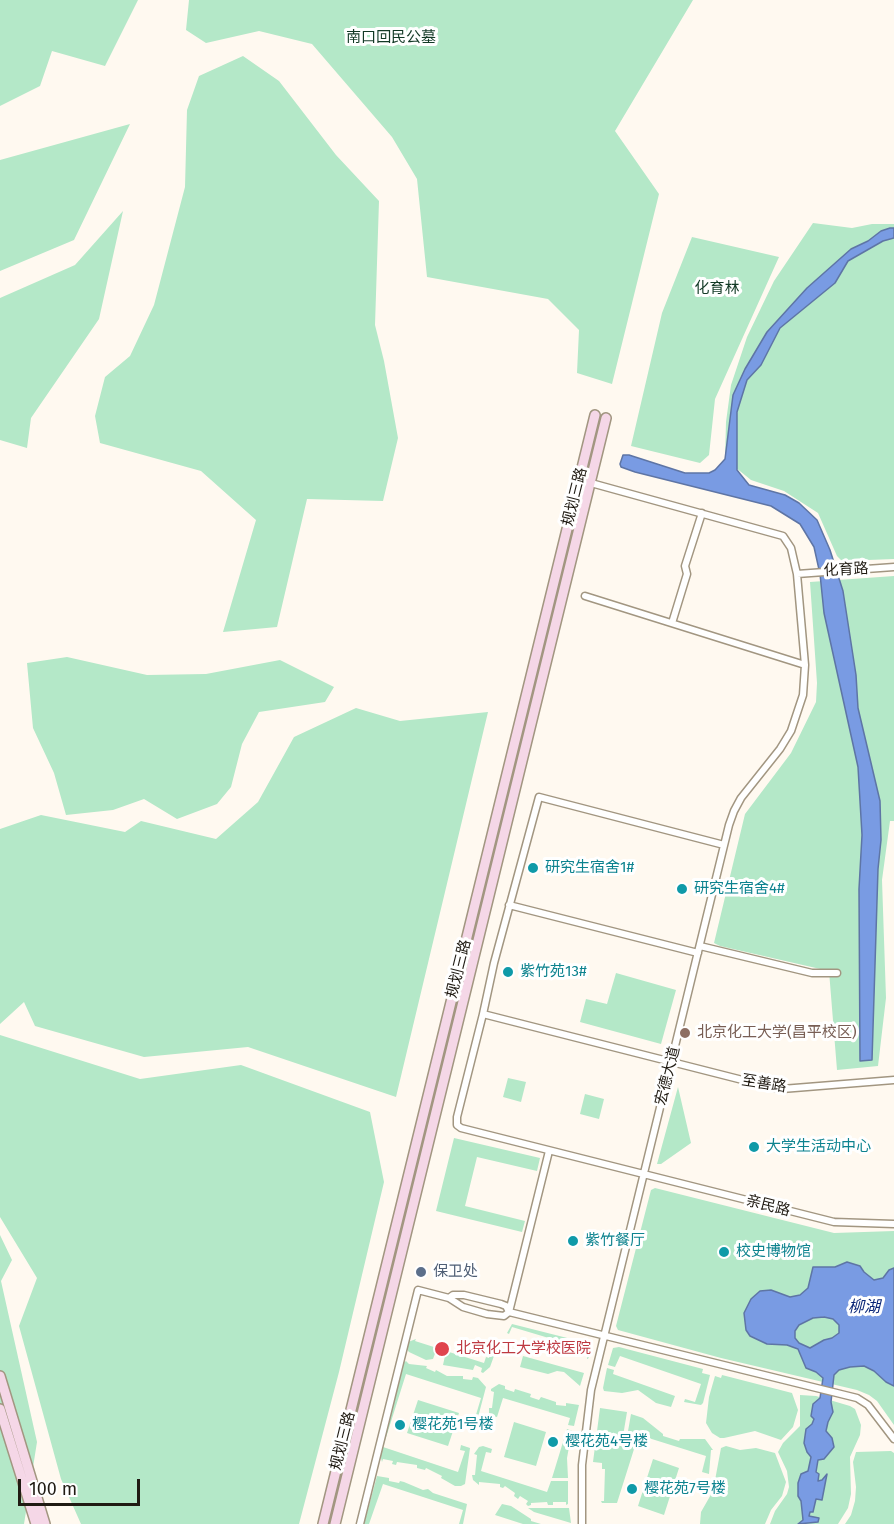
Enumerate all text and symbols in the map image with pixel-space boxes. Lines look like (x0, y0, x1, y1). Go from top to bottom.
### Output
park label: 南口回民公墓 (346, 29, 436, 47)
park label: 化育林 (695, 280, 739, 298)
street label: 规划三路 (559, 466, 591, 528)
street label: 化育路 (823, 560, 869, 580)
place label: 研究生宿舍1# (545, 859, 634, 877)
marker: 研究生宿舍1# (526, 861, 540, 875)
place label: 研究生宿舍4# (694, 880, 785, 898)
marker: 研究生宿舍4# (675, 882, 689, 896)
street label: 规划三路 (443, 938, 475, 1000)
place label: 紫竹苑13# (520, 963, 587, 981)
marker: 紫竹苑13# (501, 965, 515, 979)
place label: 北京化工大学(昌平校区) (697, 1024, 857, 1042)
marker: 北京化工大学(昌平校区) (678, 1026, 692, 1040)
street label: 宏德大道 (652, 1045, 684, 1107)
street label: 至善路 (740, 1072, 788, 1096)
place label: 大学生活动中心 (766, 1138, 871, 1156)
marker: 大学生活动中心 (747, 1140, 761, 1154)
street label: 亲民路 (744, 1192, 792, 1220)
place label: 紫竹餐厅 (585, 1232, 645, 1250)
marker: 紫竹餐厅 (566, 1234, 580, 1248)
place label: 校史博物馆 (736, 1243, 811, 1261)
marker: 校史博物馆 (717, 1245, 731, 1259)
place label: 保卫处 (433, 1263, 478, 1281)
marker: 保卫处 (414, 1265, 428, 1279)
water label: 柳湖 (848, 1298, 880, 1318)
marker: 北京化工大学校医院 (433, 1340, 451, 1358)
place label: 北京化工大学校医院 (456, 1340, 591, 1358)
street label: 规划三路 (327, 1410, 359, 1472)
place label: 樱花苑1号楼 (412, 1416, 493, 1434)
marker: 樱花苑1号楼 (393, 1418, 407, 1432)
place label: 樱花苑4号楼 (565, 1433, 648, 1451)
marker: 樱花苑4号楼 (546, 1435, 560, 1449)
scale bar (21, 1467, 142, 1505)
text: 100 m (29, 1478, 77, 1500)
place label: 樱花苑7号楼 (644, 1480, 726, 1498)
marker: 樱花苑7号楼 (625, 1482, 639, 1496)

